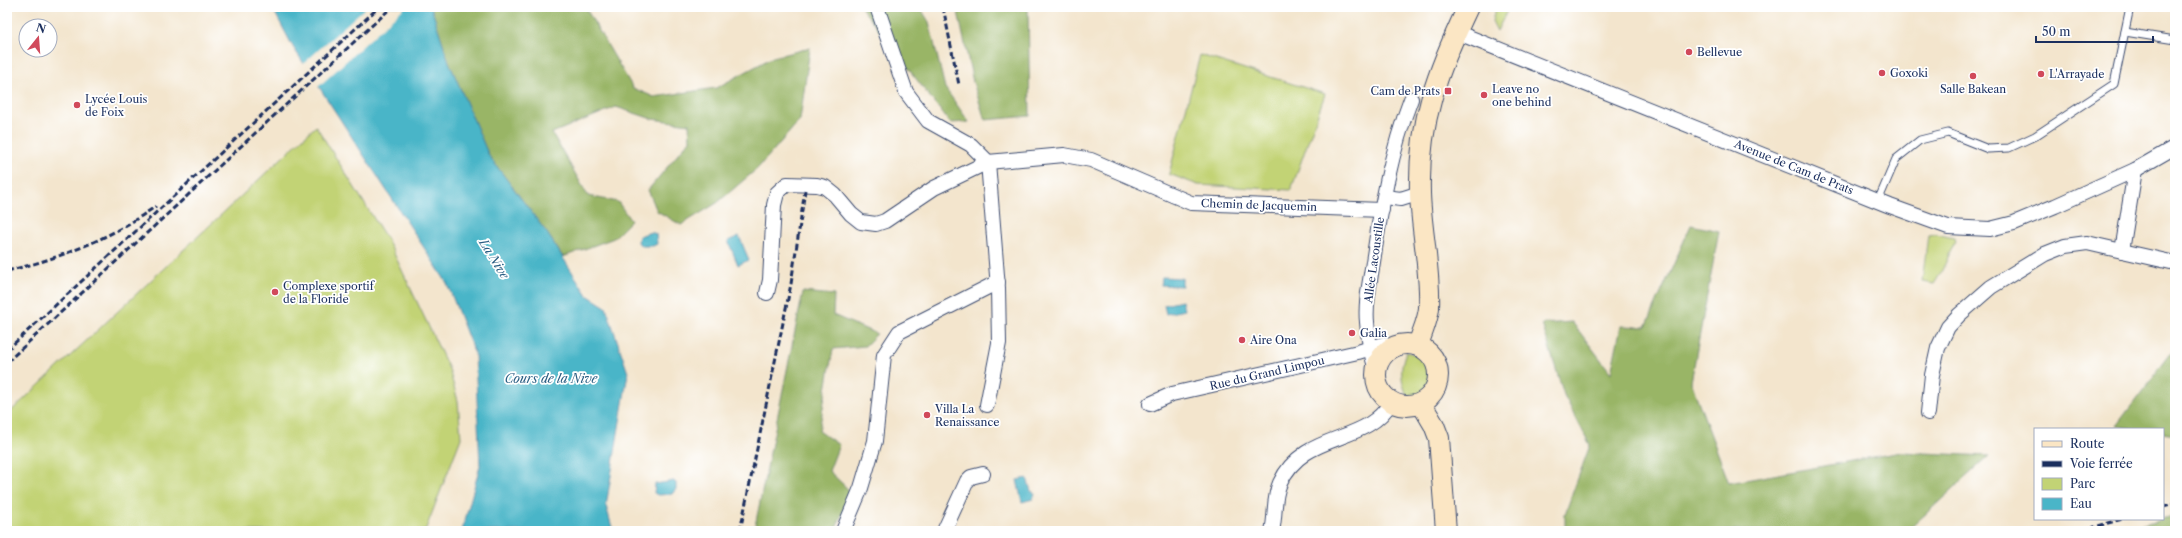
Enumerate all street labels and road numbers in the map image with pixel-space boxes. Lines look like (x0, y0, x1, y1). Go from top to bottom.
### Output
street label: Avenue de Cam de Prats (1731, 136, 1856, 197)
street label: Chemin de Jacquemin (1201, 196, 1317, 214)
street label: Allée Lacoustille (1361, 216, 1387, 305)
street label: Rue du Grand Limpou (1208, 353, 1326, 393)

